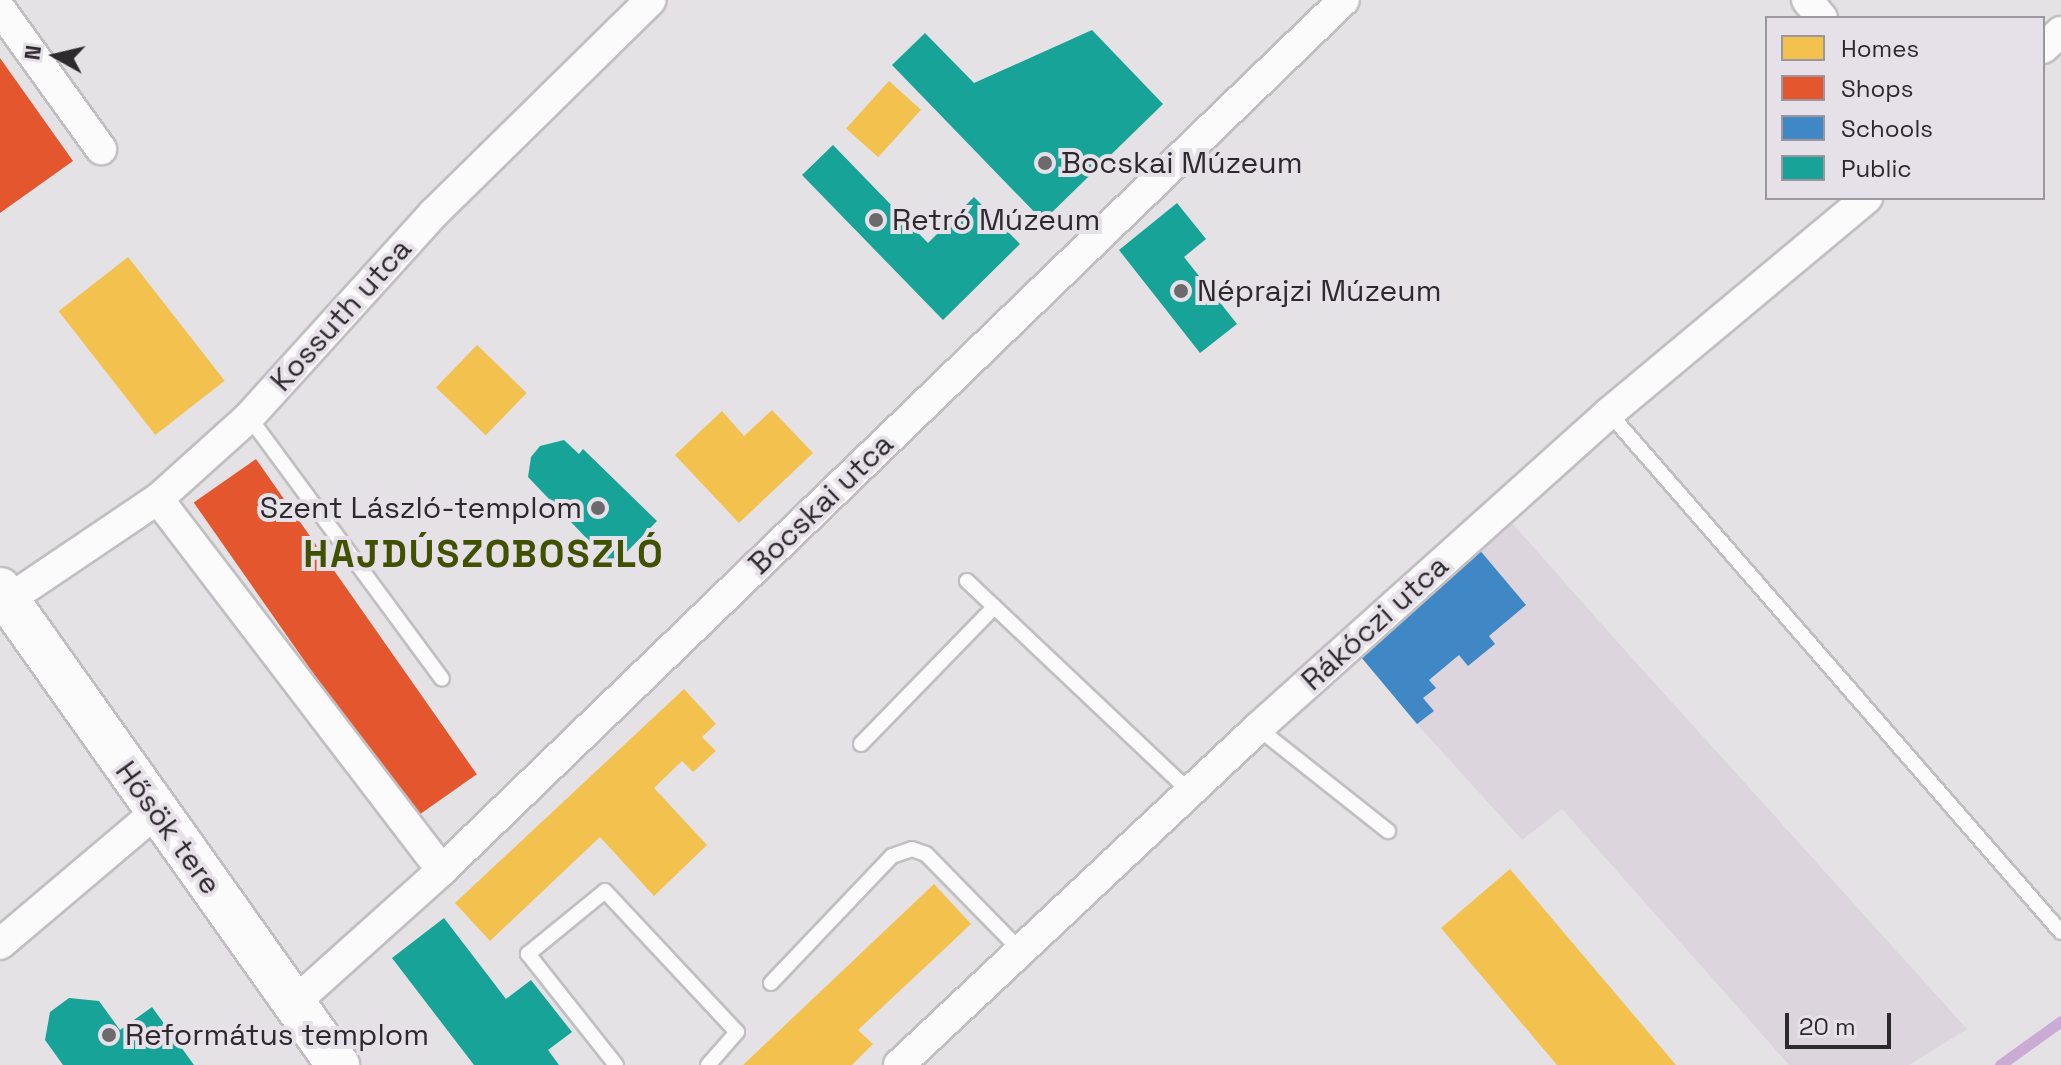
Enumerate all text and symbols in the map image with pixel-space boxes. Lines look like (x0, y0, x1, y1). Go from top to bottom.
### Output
north arrow (16, 16, 96, 96)
legend (1765, 16, 2045, 200)
text: Homes (1841, 33, 1919, 64)
text: N (17, 43, 47, 62)
text: Shops (1841, 73, 1913, 104)
text: Schools (1841, 113, 1933, 144)
place label: Bocskai Múzeum (1061, 145, 1303, 181)
text: Public (1841, 153, 1912, 184)
marker: Bocskai Múzeum (1036, 154, 1054, 172)
place label: Retró Múzeum (892, 202, 1100, 238)
marker: Retró Múzeum (867, 211, 885, 229)
street label: Kossuth utca (263, 231, 419, 399)
place label: Néprajzi Múzeum (1197, 273, 1441, 309)
marker: Néprajzi Múzeum (1172, 282, 1190, 300)
street label: Bocskai utca (741, 426, 901, 582)
place label: Szent László-templom (260, 490, 582, 526)
marker: Szent László-templom (589, 499, 607, 517)
district label: HAJDÚSZOBOSZLÓ (303, 532, 665, 578)
street label: Rákóczi utca (1294, 548, 1456, 698)
street label: Hősök tere (108, 754, 228, 902)
scale bar (1789, 997, 1895, 1047)
text: 20 m (1799, 1011, 1856, 1042)
place label: Református templom (125, 1017, 429, 1053)
marker: Református templom (100, 1026, 118, 1044)

